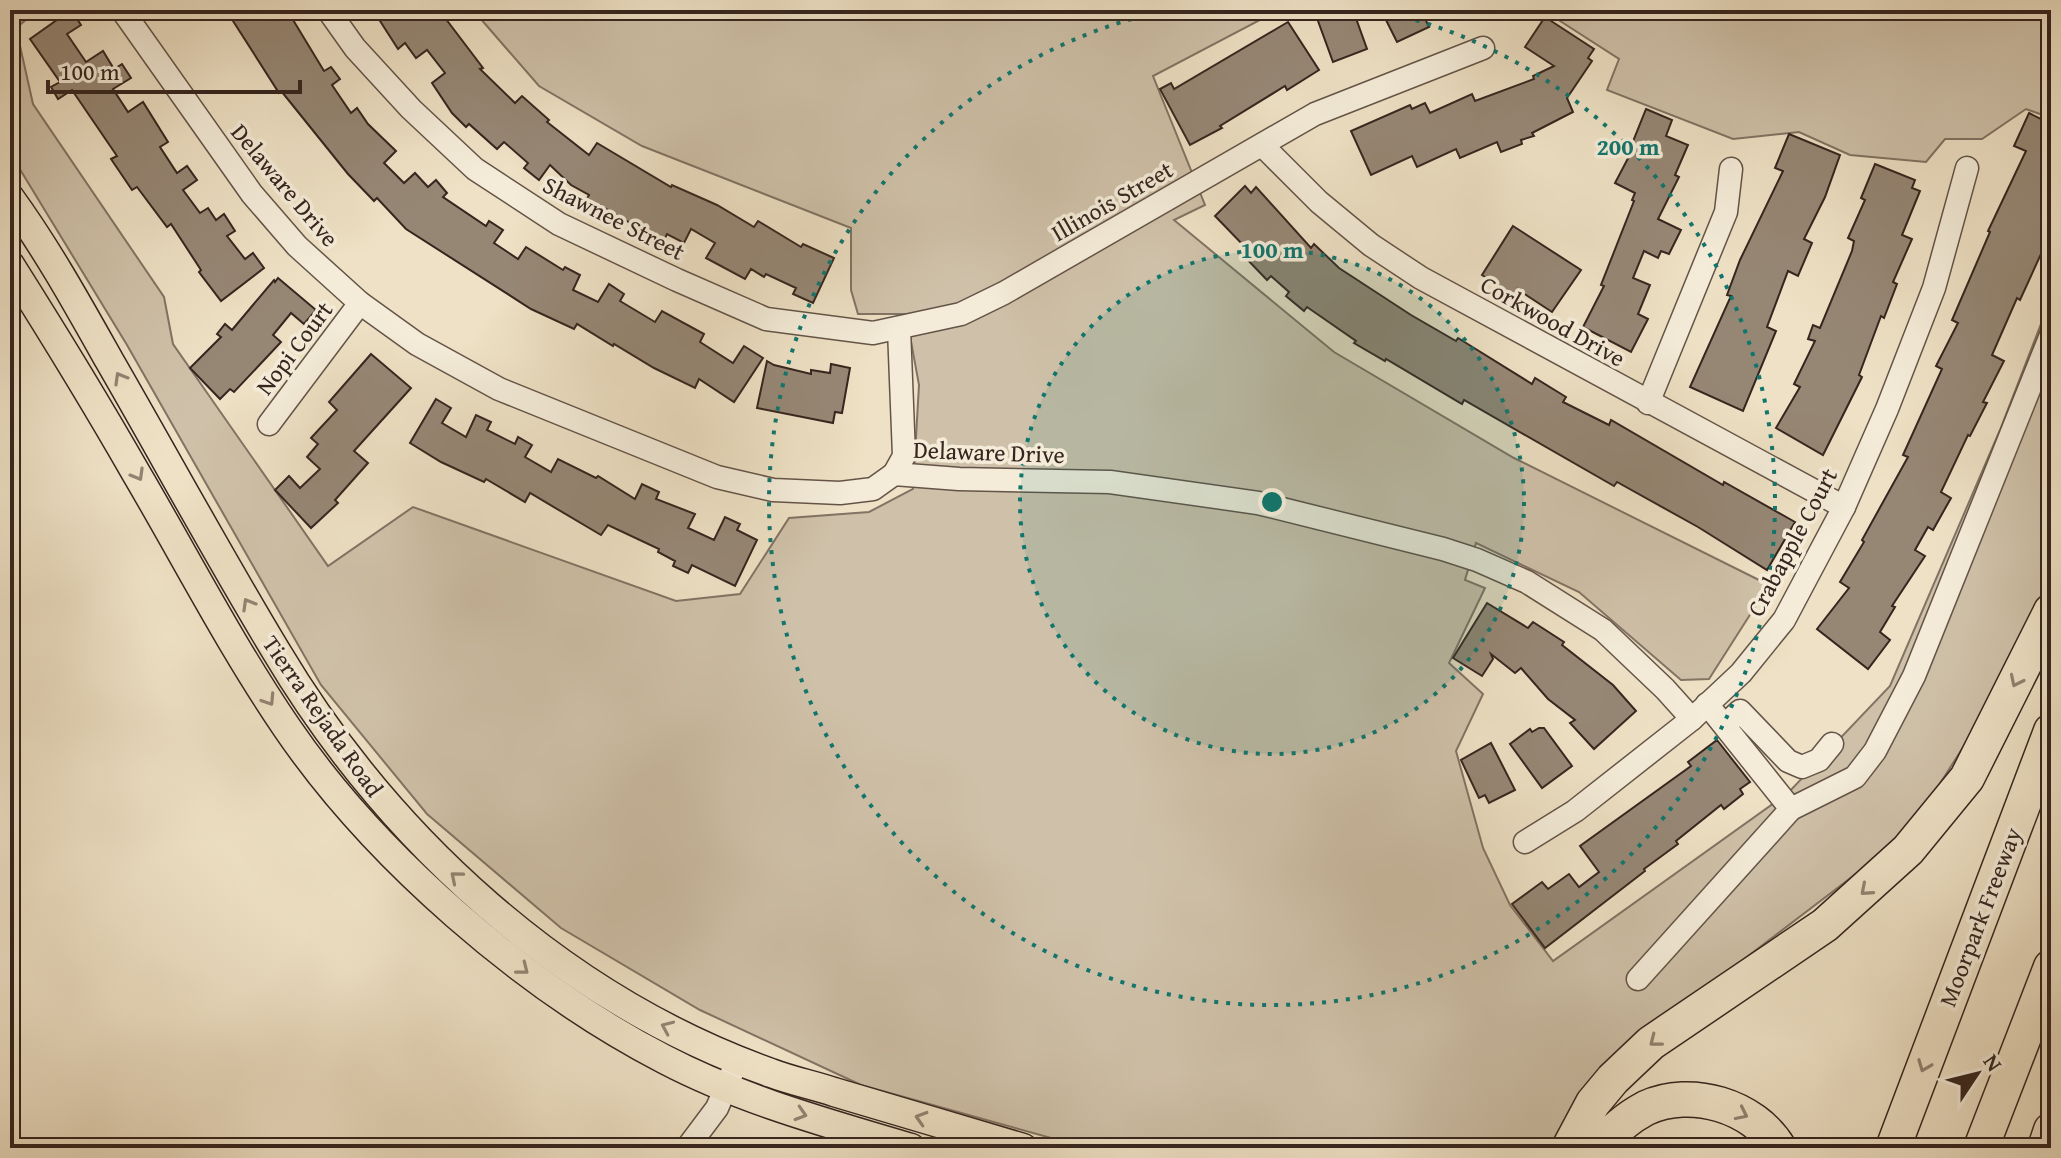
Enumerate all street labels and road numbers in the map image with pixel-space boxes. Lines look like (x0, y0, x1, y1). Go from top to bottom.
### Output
street label: Delaware Drive (223, 116, 347, 254)
street label: Illinois Street (1045, 152, 1180, 250)
street label: Shawnee Street (537, 167, 692, 269)
street label: Corkwood Drive (1474, 267, 1632, 375)
street label: Nopi Court (247, 293, 341, 402)
street label: Delaware Drive (913, 432, 1065, 472)
street label: Crabapple Court (1738, 461, 1846, 622)
street label: Tierra Rejada Road (254, 628, 392, 804)
street label: Moorpark Freeway (1930, 822, 2030, 1012)

